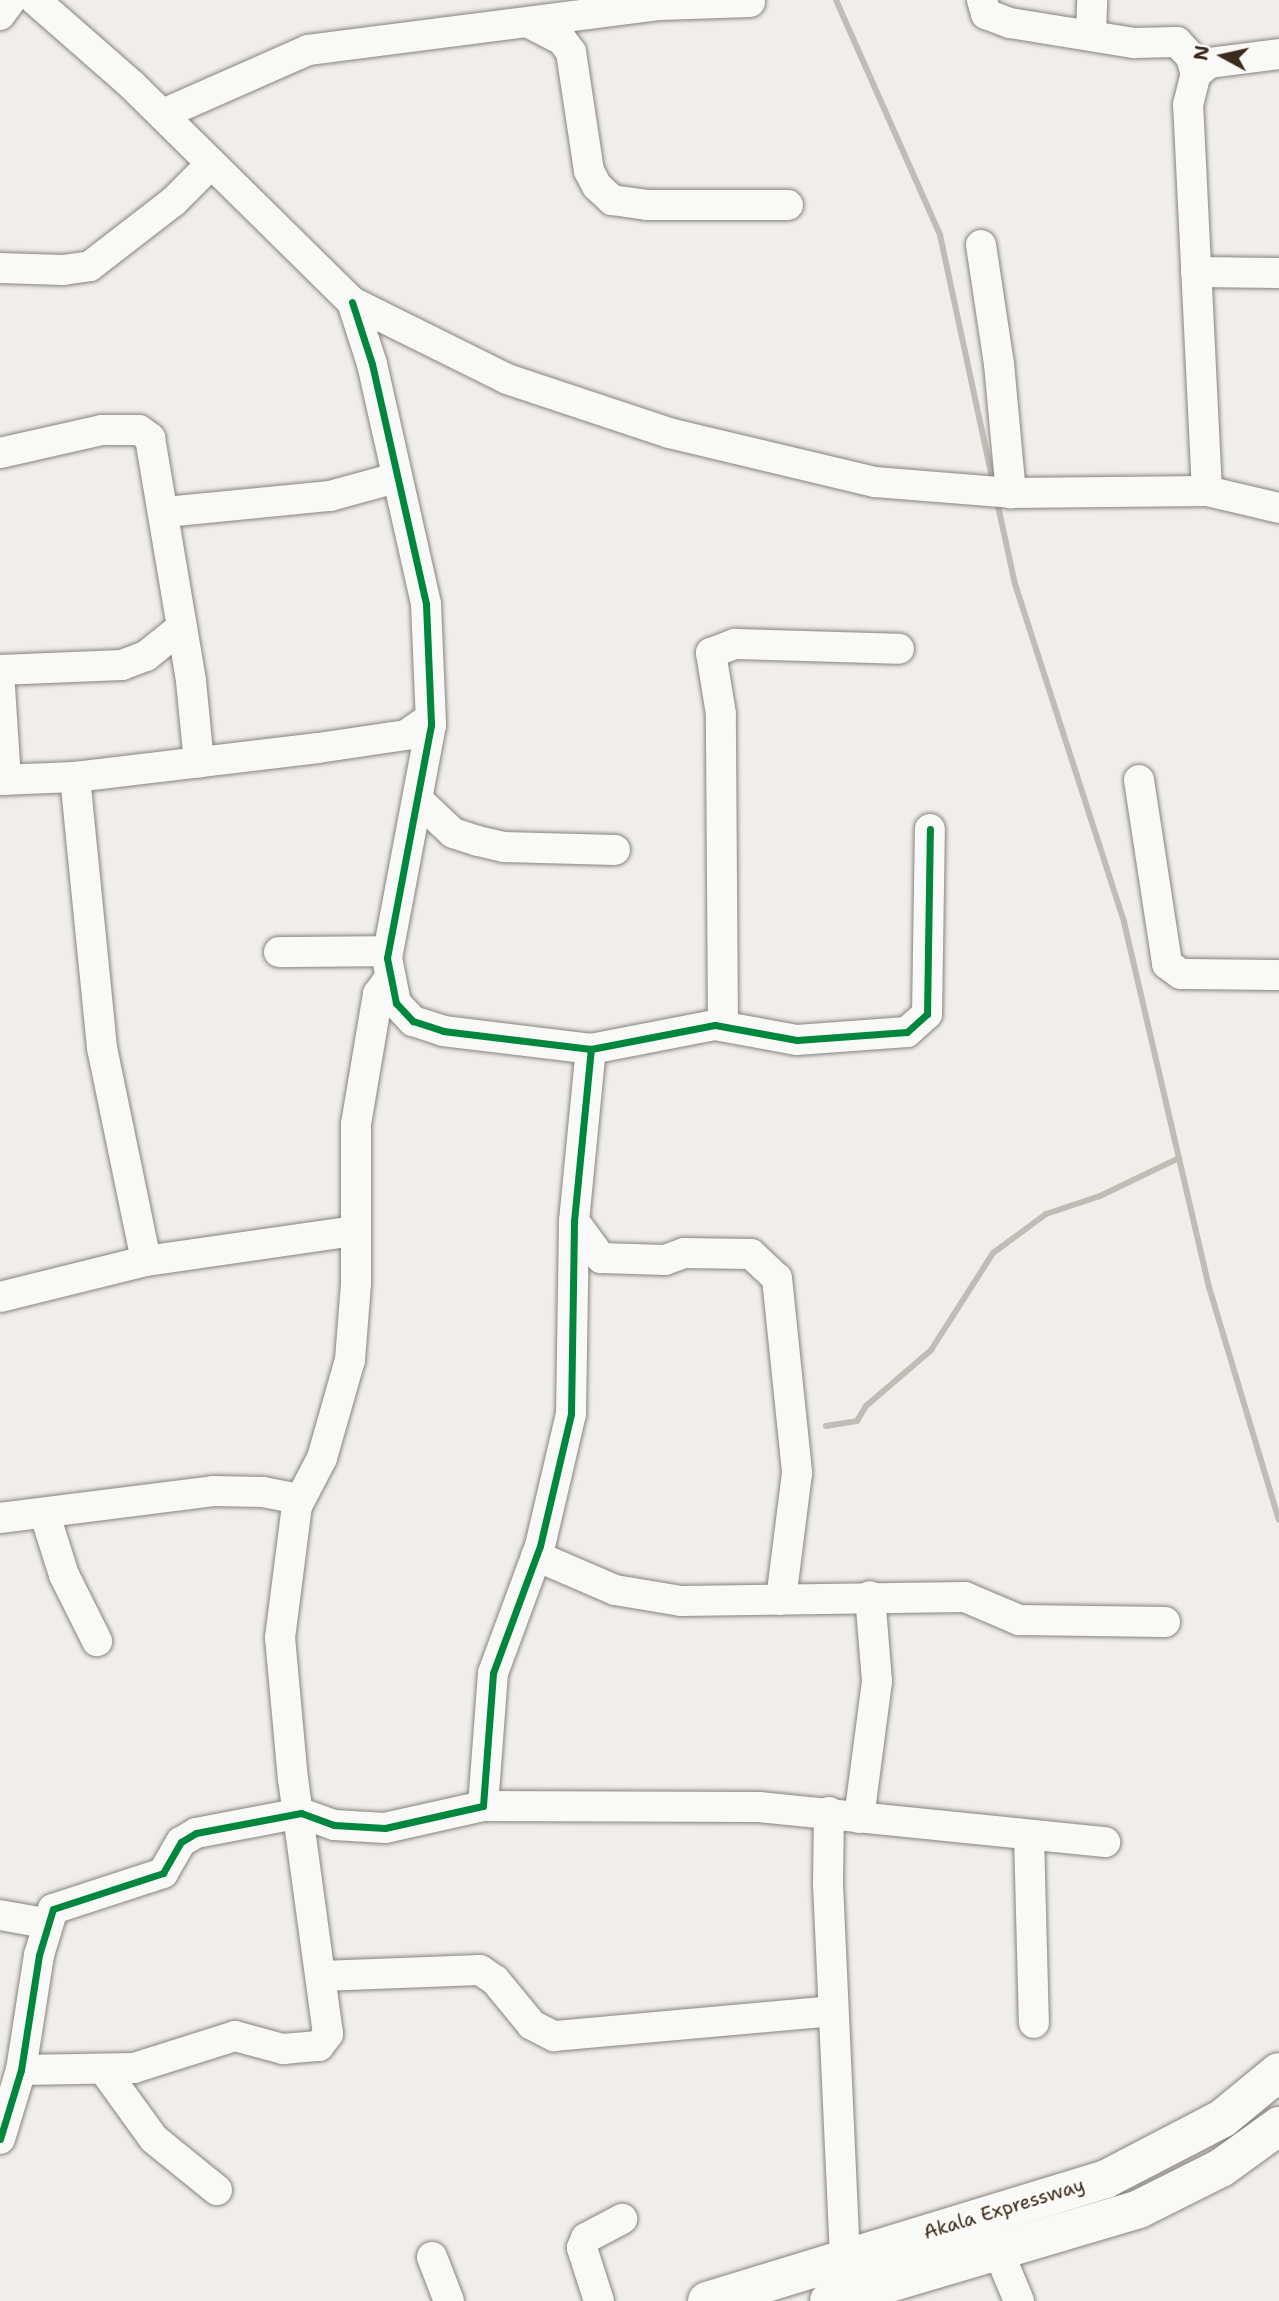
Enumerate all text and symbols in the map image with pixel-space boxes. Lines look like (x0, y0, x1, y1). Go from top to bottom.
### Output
north arrow (1188, 21, 1258, 91)
text: N (1188, 44, 1215, 62)
street label: Akala Expressway (921, 2174, 1087, 2244)

